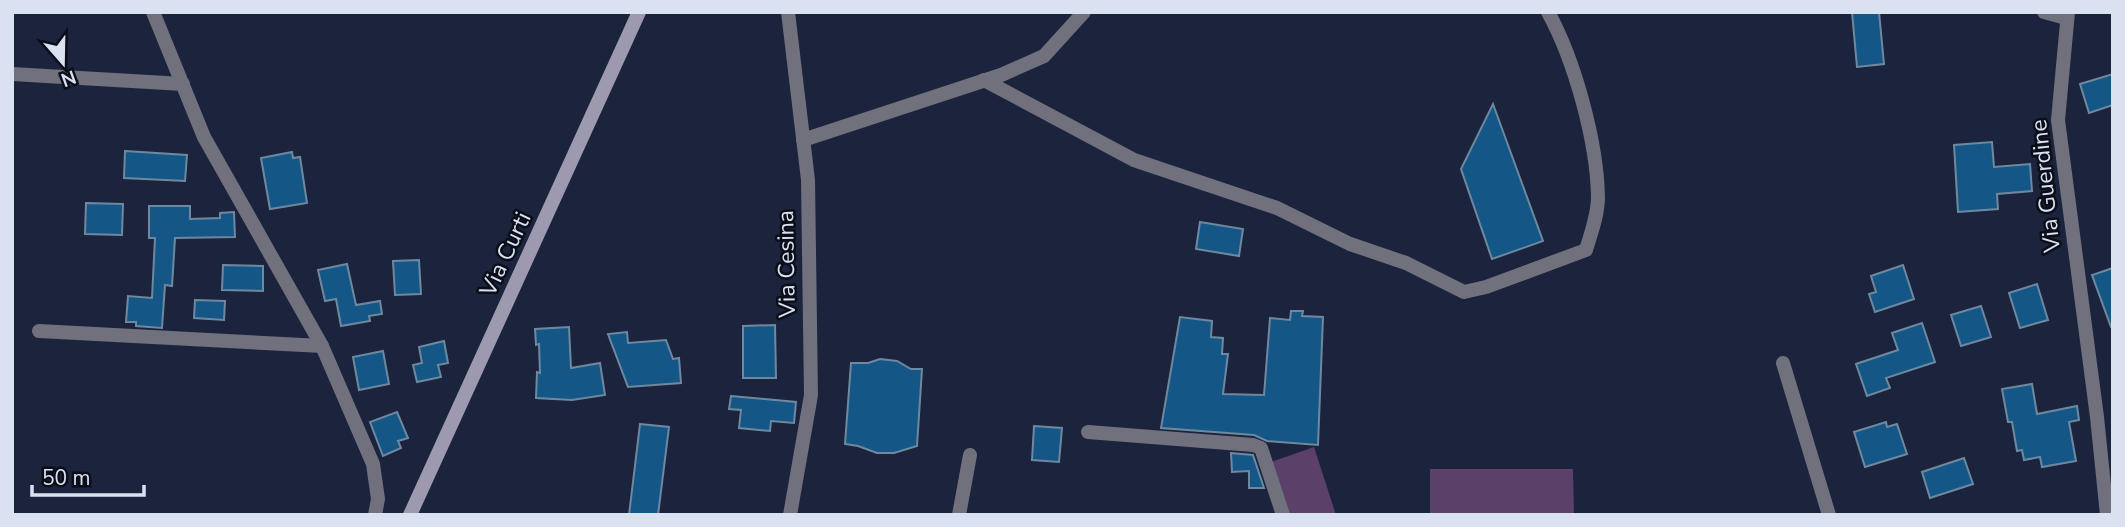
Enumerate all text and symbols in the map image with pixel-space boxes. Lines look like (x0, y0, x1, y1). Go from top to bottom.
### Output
north arrow (28, 28, 98, 98)
text: N (57, 63, 80, 93)
street label: Via Guerdine (2023, 118, 2068, 255)
street label: Via Curti (472, 207, 538, 302)
street label: Via Cesina (770, 210, 803, 319)
scale bar (32, 454, 144, 498)
text: 50 m (42, 464, 91, 492)

